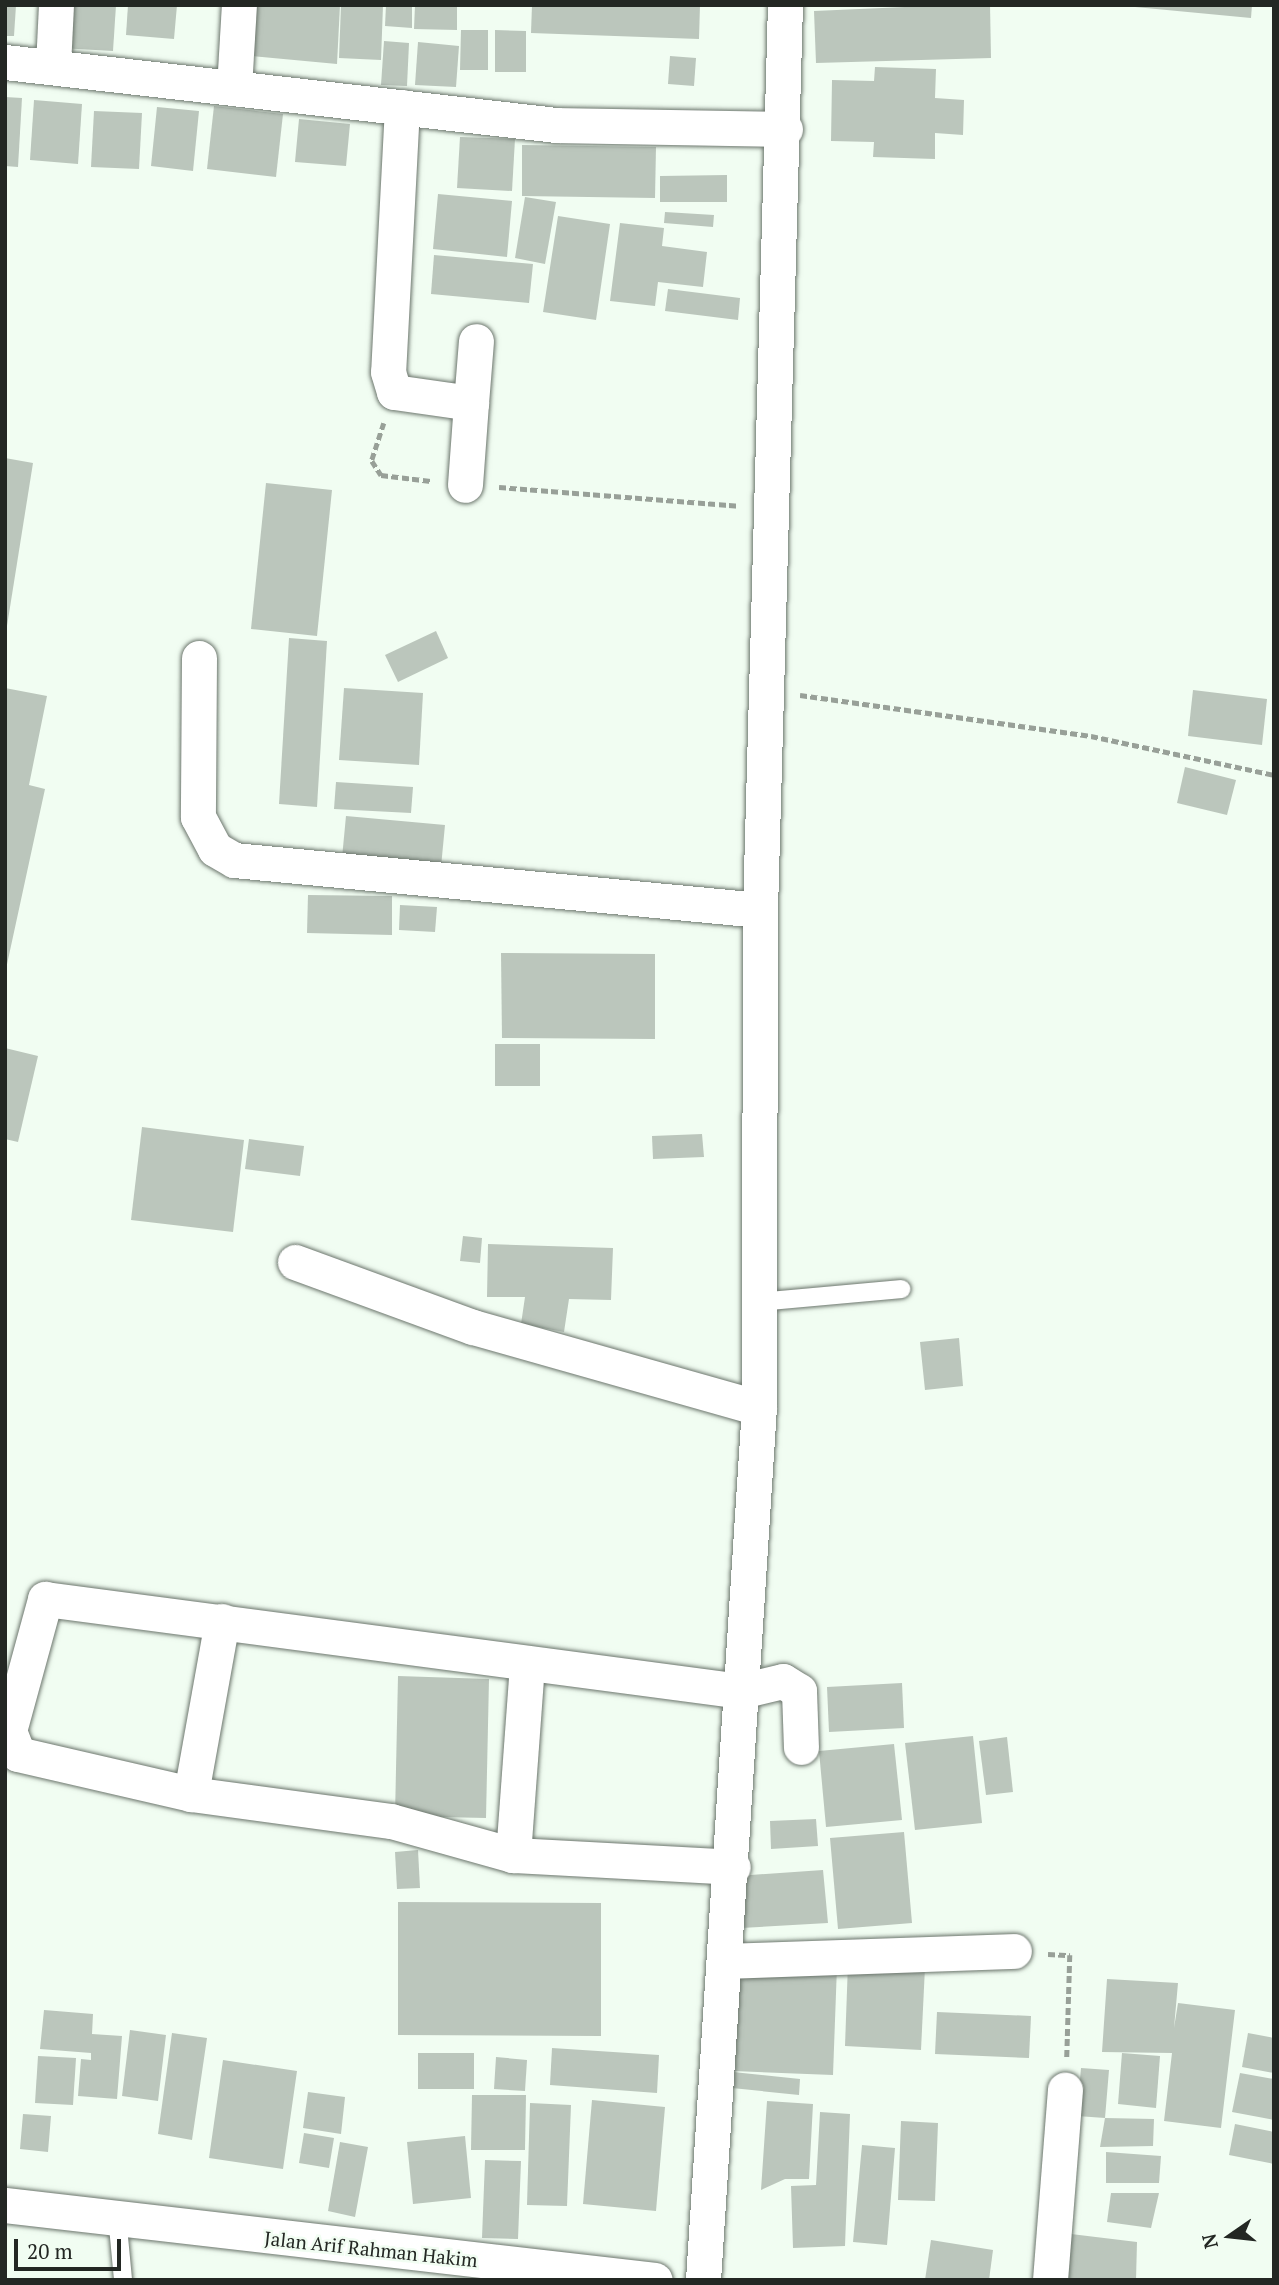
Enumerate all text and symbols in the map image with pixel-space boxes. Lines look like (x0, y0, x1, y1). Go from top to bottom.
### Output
north arrow (1195, 2201, 1265, 2271)
scale bar (18, 2226, 124, 2270)
street label: Jalan Arif Rahman Hakim (263, 2226, 479, 2272)
text: N (1195, 2231, 1223, 2251)
text: 20 m (27, 2237, 73, 2265)

